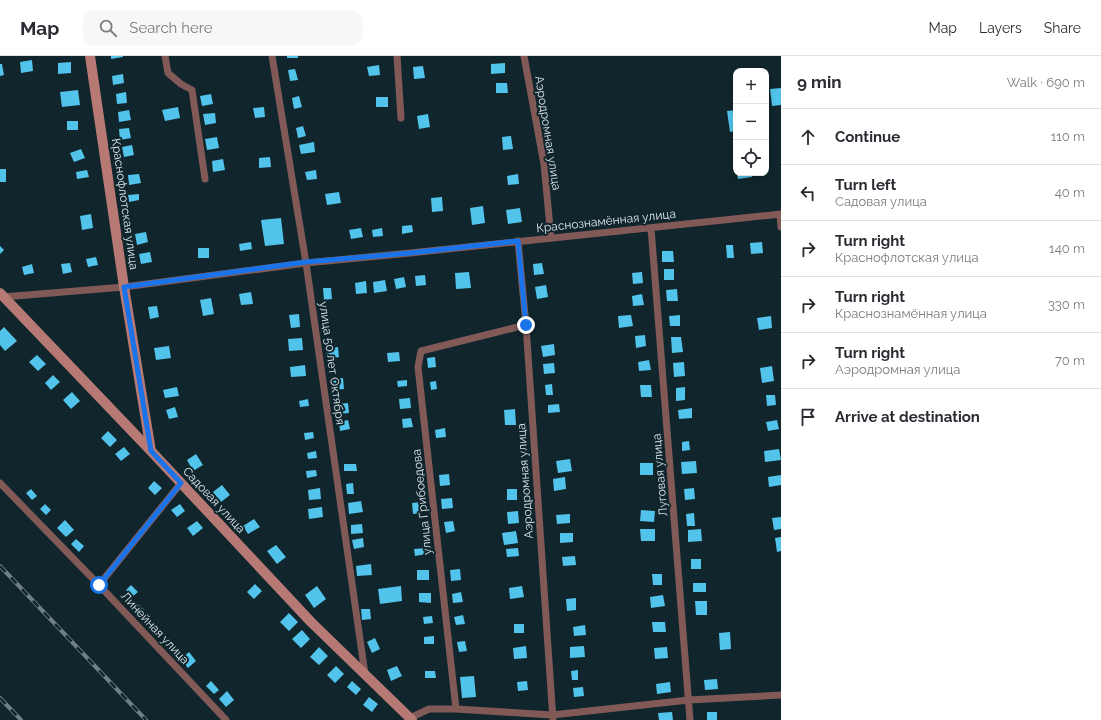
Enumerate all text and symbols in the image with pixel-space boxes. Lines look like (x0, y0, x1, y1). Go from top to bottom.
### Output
search box (83, 10, 363, 46)
text: Map (20, 17, 59, 39)
icon: search (97, 17, 119, 39)
text: Search here (129, 19, 213, 37)
text: Map (929, 20, 957, 36)
text: Layers (979, 20, 1022, 36)
text: Share (1044, 20, 1081, 36)
map controls (733, 68, 769, 176)
button: + (733, 68, 769, 104)
text: 9 min (797, 72, 842, 92)
street label: Аэродромная улица (532, 75, 564, 191)
text: Walk · 690 m (1007, 75, 1085, 90)
button: − (733, 104, 769, 140)
icon: ahead (797, 126, 819, 148)
text: Continue (835, 128, 900, 146)
text: 110 m (1051, 129, 1085, 144)
street label: Краснофлотская улица (109, 137, 141, 271)
button: locate (733, 140, 769, 176)
text: Turn left (835, 176, 896, 194)
icon: left (797, 182, 819, 204)
text: 40 m (1055, 185, 1085, 200)
text: Садовая улица (835, 194, 927, 209)
street label: Краснознамённая улица (536, 207, 676, 235)
text: Turn right (835, 232, 905, 250)
icon: right (797, 238, 819, 260)
text: 140 m (1049, 241, 1085, 256)
text: Краснофлотская улица (835, 250, 979, 265)
text: Turn right (835, 288, 905, 306)
icon: right (797, 294, 819, 316)
text: 330 m (1048, 297, 1085, 312)
street label: улица 50 лет Октября (316, 300, 348, 426)
text: Краснознамённая улица (835, 306, 987, 321)
route end (517, 316, 535, 334)
text: Turn right (835, 344, 905, 362)
icon: right (797, 350, 819, 372)
text: 70 m (1055, 353, 1085, 368)
text: Аэродромная улица (835, 362, 960, 377)
icon: arrive (797, 406, 819, 428)
text: Arrive at destination (835, 408, 980, 426)
street label: Аэродромная улица (514, 423, 536, 539)
street label: Луговая улица (649, 433, 671, 517)
street label: улица Грибоедова (409, 448, 435, 556)
street label: Садовая улица (180, 464, 248, 536)
route start (90, 576, 108, 594)
street label: Линейная улица (118, 589, 192, 667)

